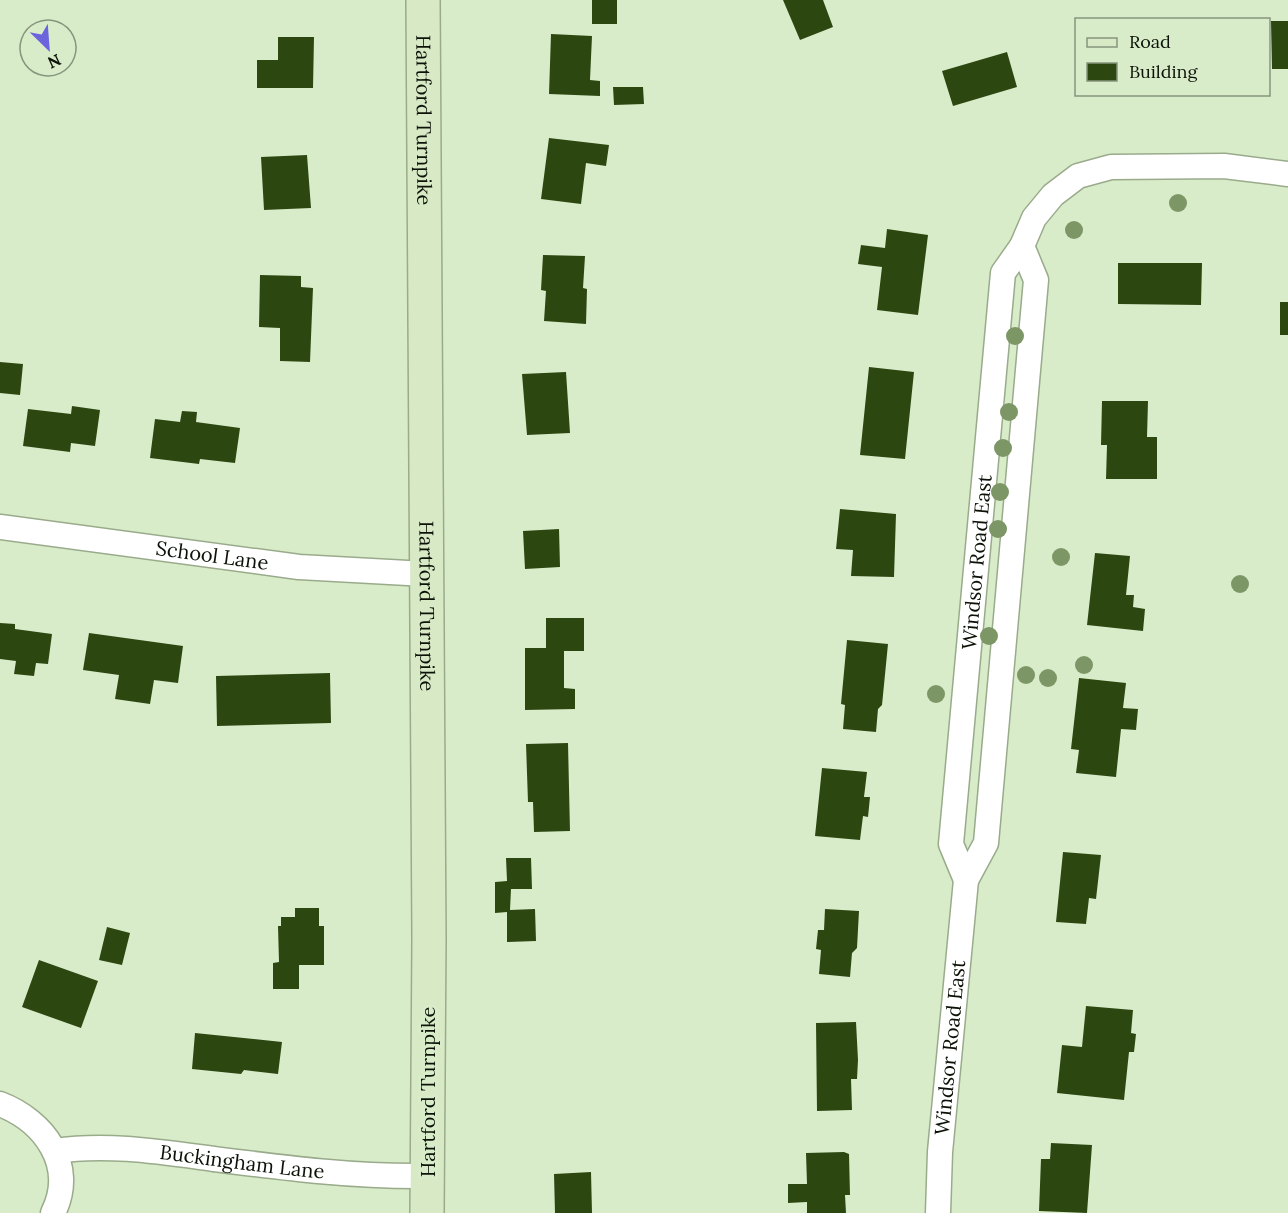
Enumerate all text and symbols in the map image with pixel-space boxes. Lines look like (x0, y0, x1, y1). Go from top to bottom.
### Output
north arrow (18, 18, 78, 78)
legend (1075, 18, 1270, 96)
text: Road (1129, 30, 1171, 53)
street label: Hartford Turnpike (411, 35, 437, 206)
text: N (45, 50, 64, 73)
text: Building (1129, 60, 1199, 83)
street label: Windsor Road East (956, 473, 997, 651)
street label: Hartford Turnpike (414, 521, 440, 692)
street label: School Lane (154, 535, 270, 575)
street label: Windsor Road East (929, 959, 970, 1136)
street label: Hartford Turnpike (415, 1007, 440, 1177)
street label: Buckingham Lane (158, 1139, 326, 1184)

